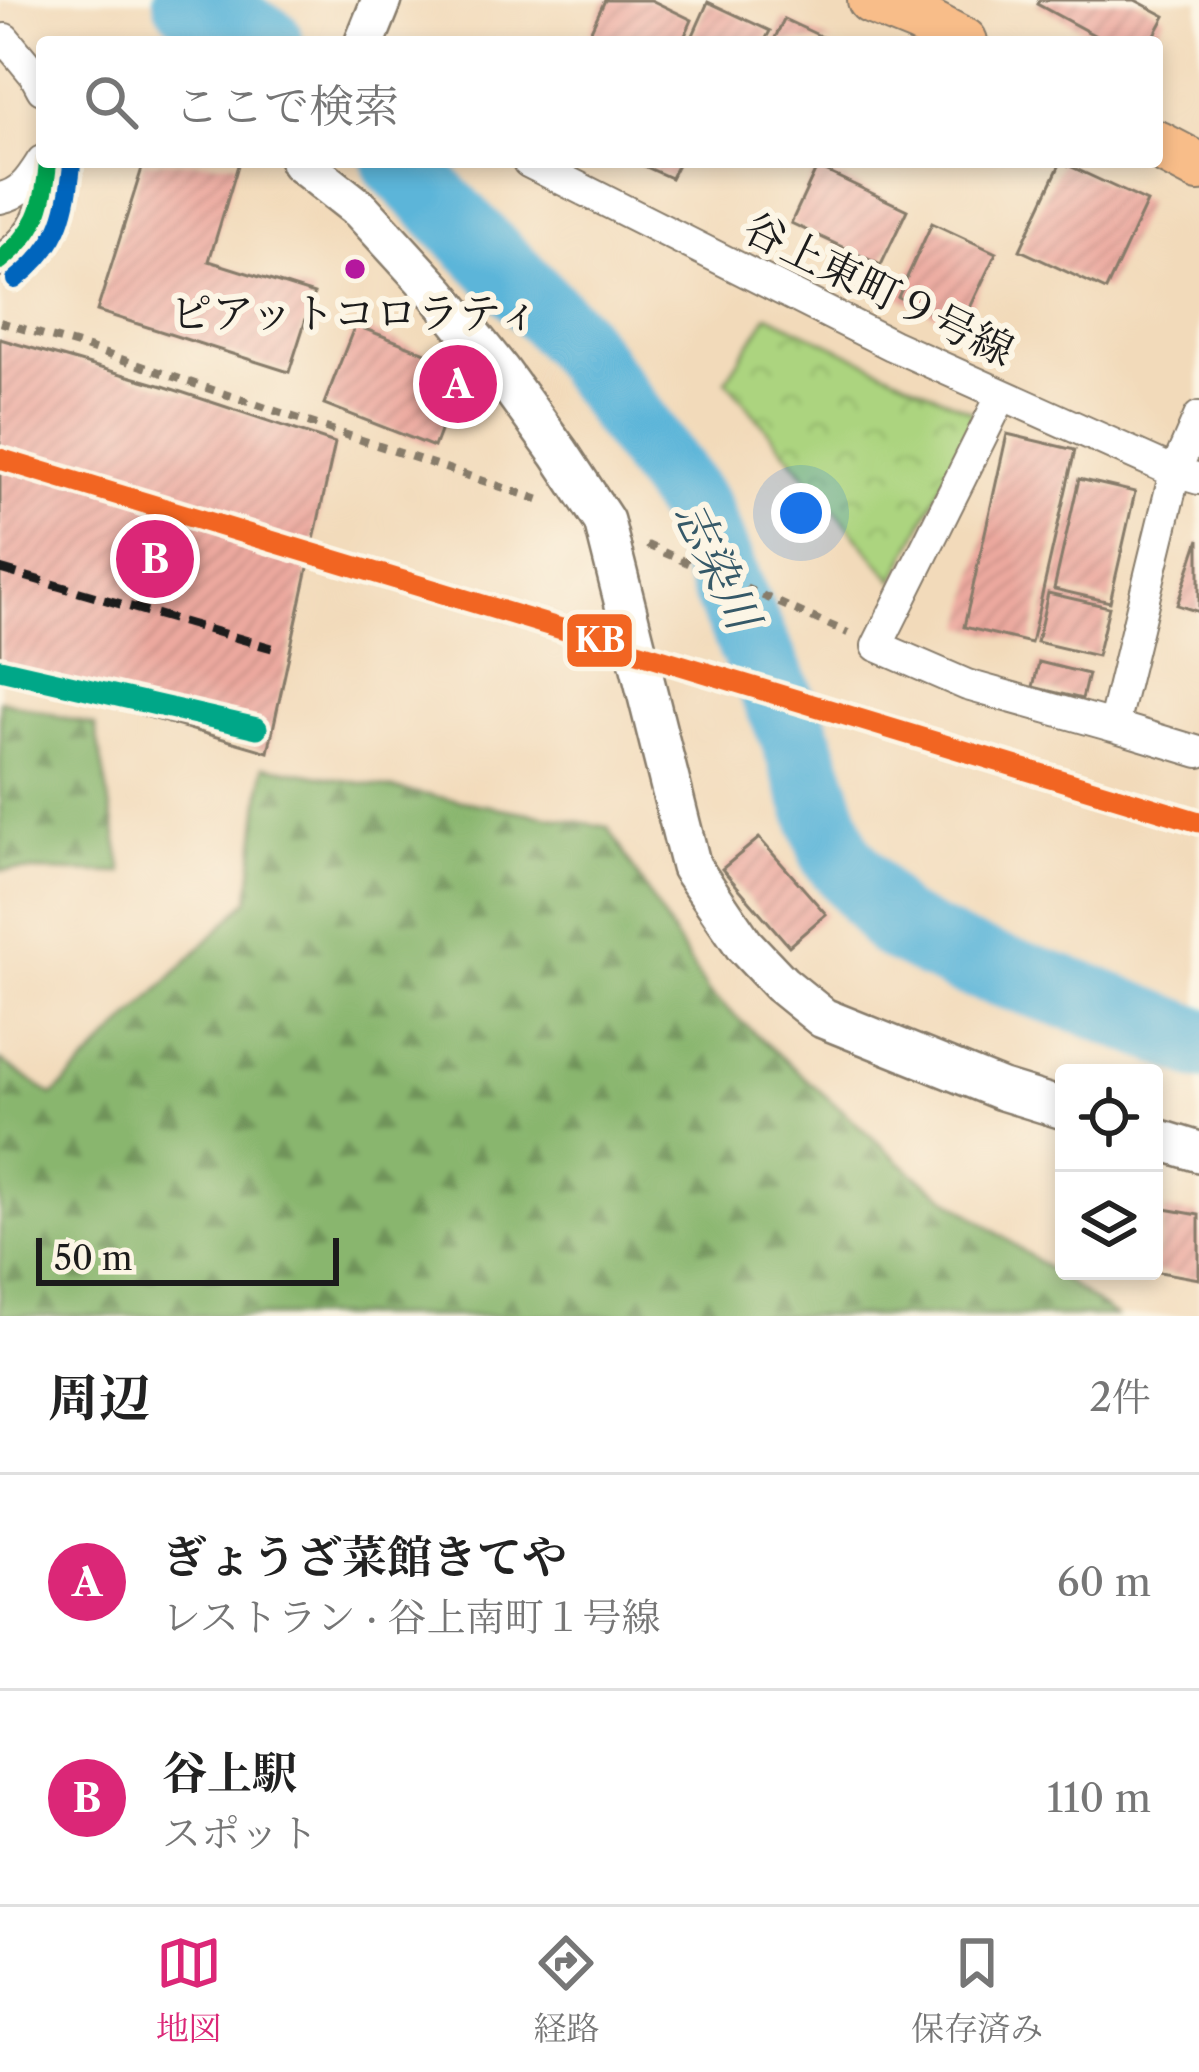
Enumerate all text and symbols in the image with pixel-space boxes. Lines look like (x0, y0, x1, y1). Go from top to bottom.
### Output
search box (36, 36, 1163, 168)
icon: search (78, 69, 144, 135)
text: ここで検索 (174, 78, 399, 134)
street label: 谷上東町９号線 (735, 201, 1023, 377)
marker: ピアットコロラティ (342, 256, 368, 282)
place label: ピアットコロラティ (170, 287, 540, 339)
pin: A (419, 339, 497, 429)
your location (771, 483, 831, 543)
water label: 志染川 (662, 492, 774, 642)
pin: B (116, 514, 194, 604)
line badge: KB (565, 612, 634, 669)
text: KB (575, 620, 625, 661)
map controls (1055, 1064, 1163, 1280)
button: locate (1055, 1064, 1163, 1172)
button: layers (1055, 1172, 1163, 1280)
scale bar (36, 1232, 339, 1285)
text: 50 m (54, 1238, 132, 1279)
text: 周辺 (48, 1367, 150, 1429)
text: 2件 (1090, 1373, 1151, 1421)
text: ぎょうざ菜館きてや (162, 1529, 567, 1585)
text: A (72, 1558, 102, 1606)
text: 60 m (1057, 1558, 1151, 1606)
text: レストラン · 谷上南町１号線 (162, 1593, 661, 1641)
text: 谷上駅 (162, 1745, 297, 1801)
text: B (73, 1774, 102, 1822)
text: 110 m (1047, 1774, 1151, 1822)
text: スポット (162, 1809, 318, 1857)
tab: 地図 (156, 1930, 222, 2049)
tab: 経路 (533, 1930, 599, 2049)
tab: 保存済み (911, 1930, 1043, 2049)

